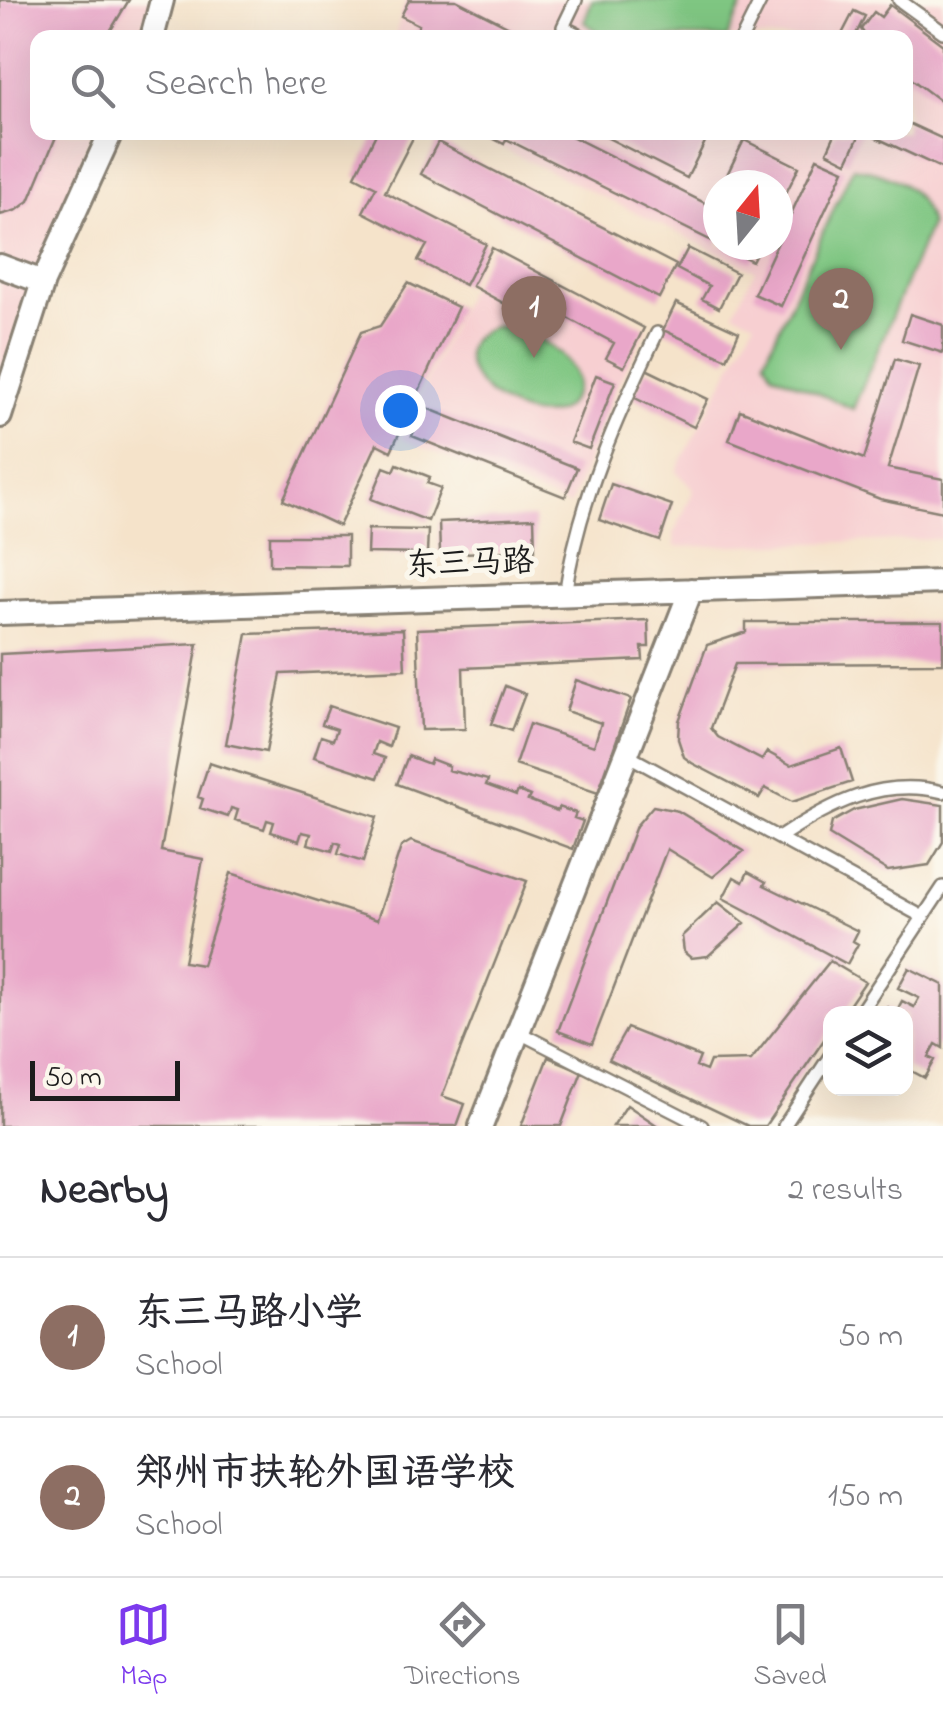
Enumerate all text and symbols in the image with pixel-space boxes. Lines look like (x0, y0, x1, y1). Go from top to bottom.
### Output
search box (30, 30, 913, 140)
text: Search here (145, 57, 327, 113)
icon: search (65, 58, 120, 113)
north arrow (703, 170, 793, 260)
pin: 2 (808, 268, 874, 350)
pin: 1 (502, 276, 566, 358)
your location (375, 385, 426, 436)
street label: 东三马路 (405, 539, 535, 591)
map controls (823, 1006, 913, 1096)
button: layers (823, 1006, 913, 1096)
scale bar (30, 1056, 180, 1100)
text: 50 m (45, 1058, 102, 1099)
text: Nearby (40, 1161, 168, 1222)
text: 2 results (788, 1168, 903, 1215)
text: 东三马路小学 (135, 1287, 363, 1343)
text: 1 (67, 1314, 78, 1361)
text: 50 m (838, 1314, 903, 1361)
text: School (135, 1343, 223, 1390)
text: 郑州市扶轮外国语学校 (135, 1447, 515, 1503)
text: 2 (65, 1474, 80, 1521)
text: 150 m (828, 1474, 903, 1521)
text: School (135, 1503, 223, 1550)
tab: Map (116, 1597, 171, 1698)
tab: Directions (404, 1597, 521, 1698)
tab: Saved (754, 1597, 827, 1698)

